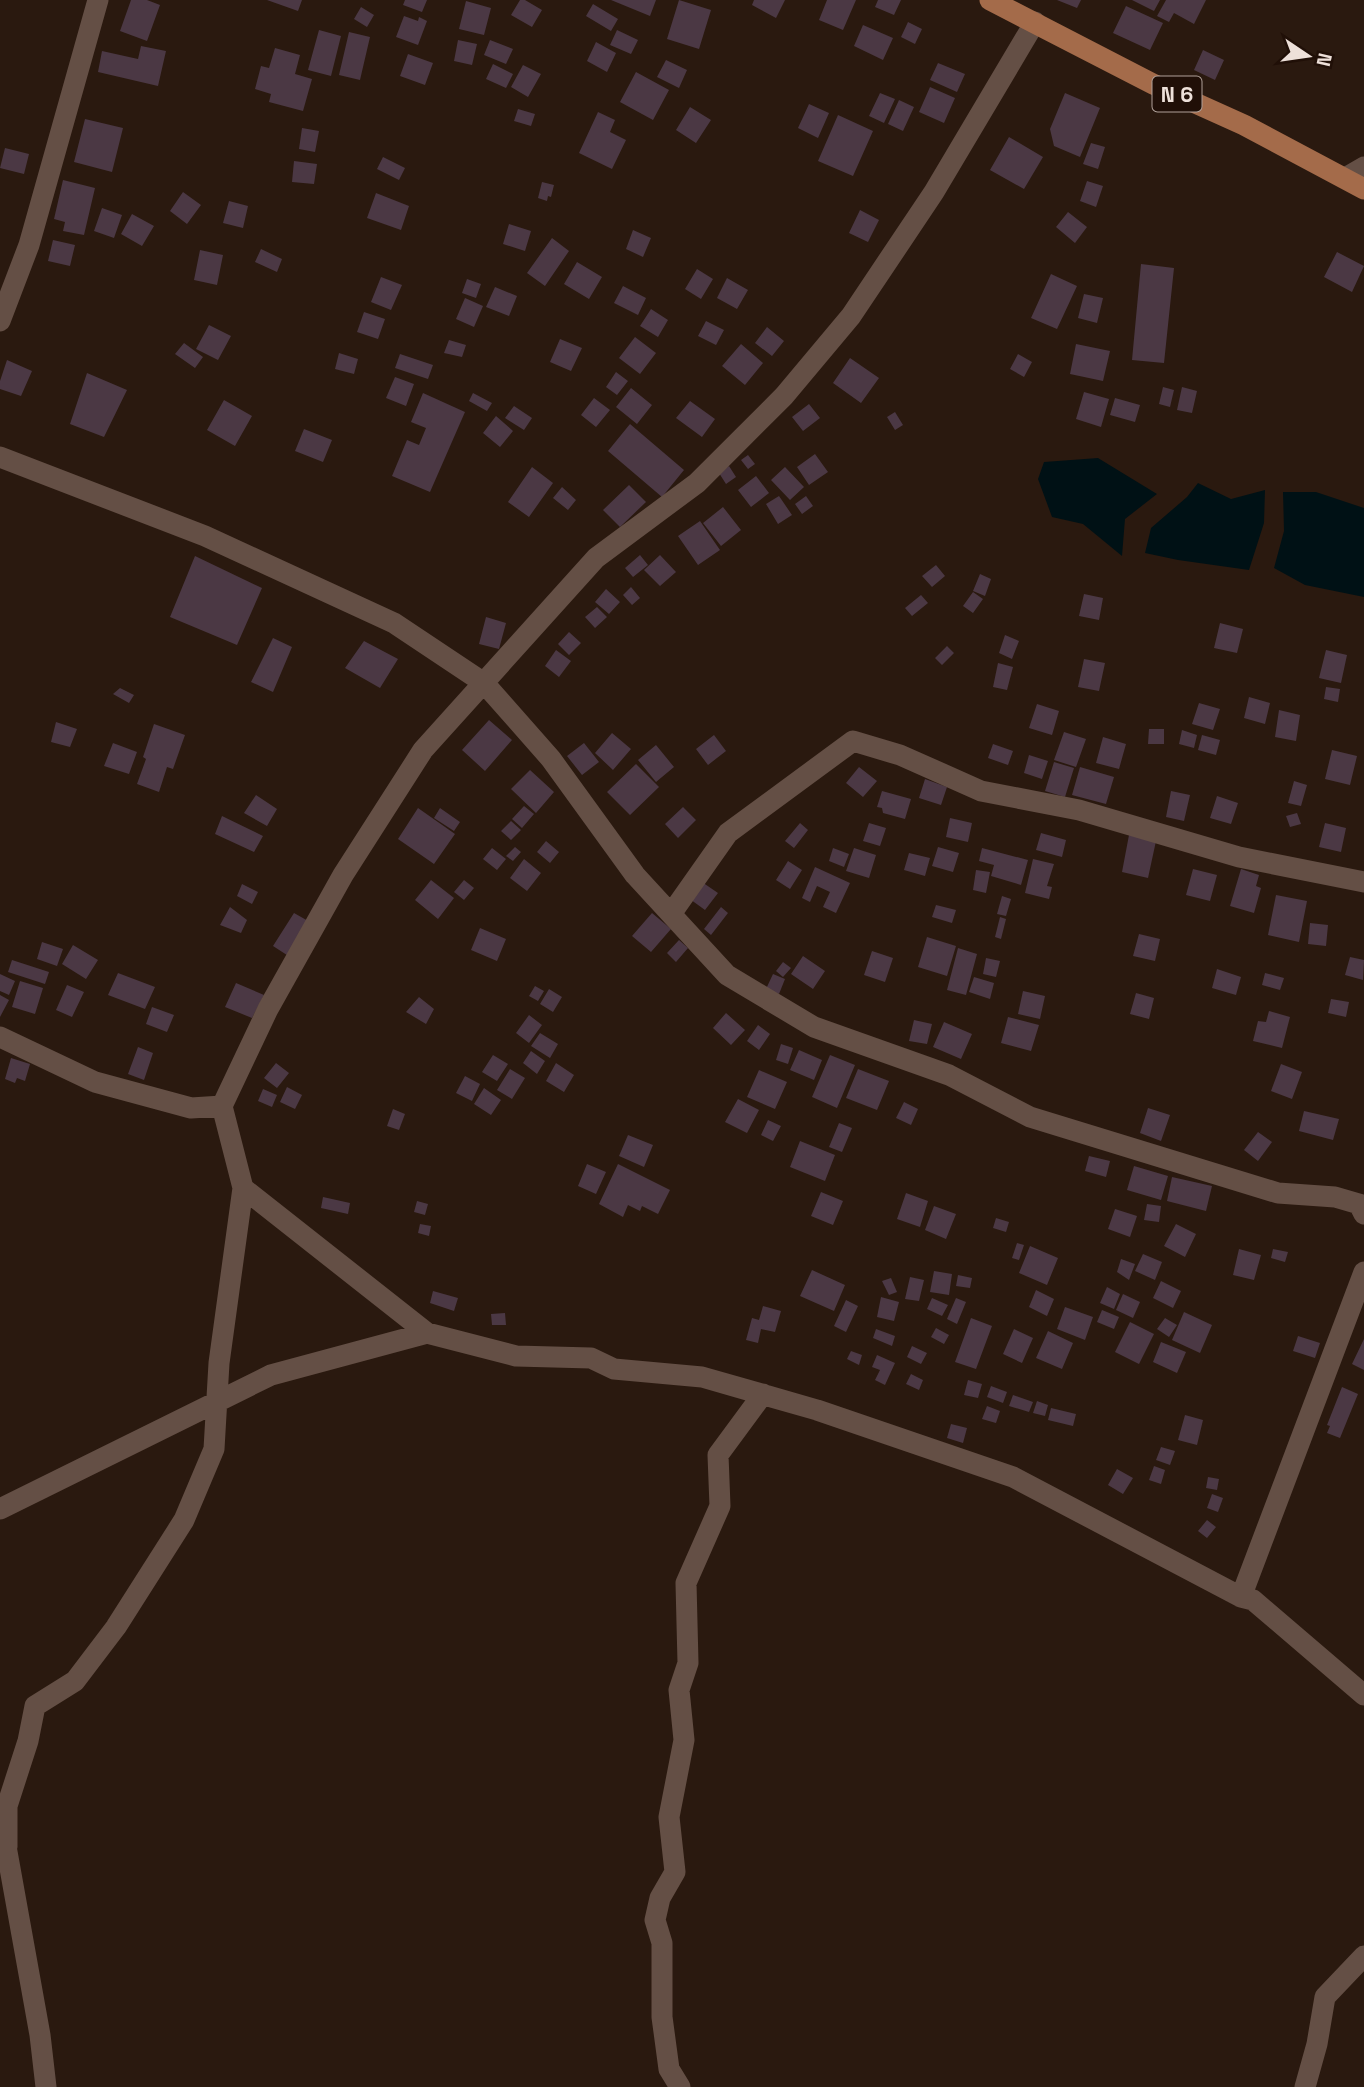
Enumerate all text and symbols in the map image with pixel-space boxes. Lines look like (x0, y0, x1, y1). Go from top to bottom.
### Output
north arrow (1273, 21, 1343, 91)
text: N (1310, 51, 1338, 69)
road number: N 6 (1152, 76, 1202, 112)

